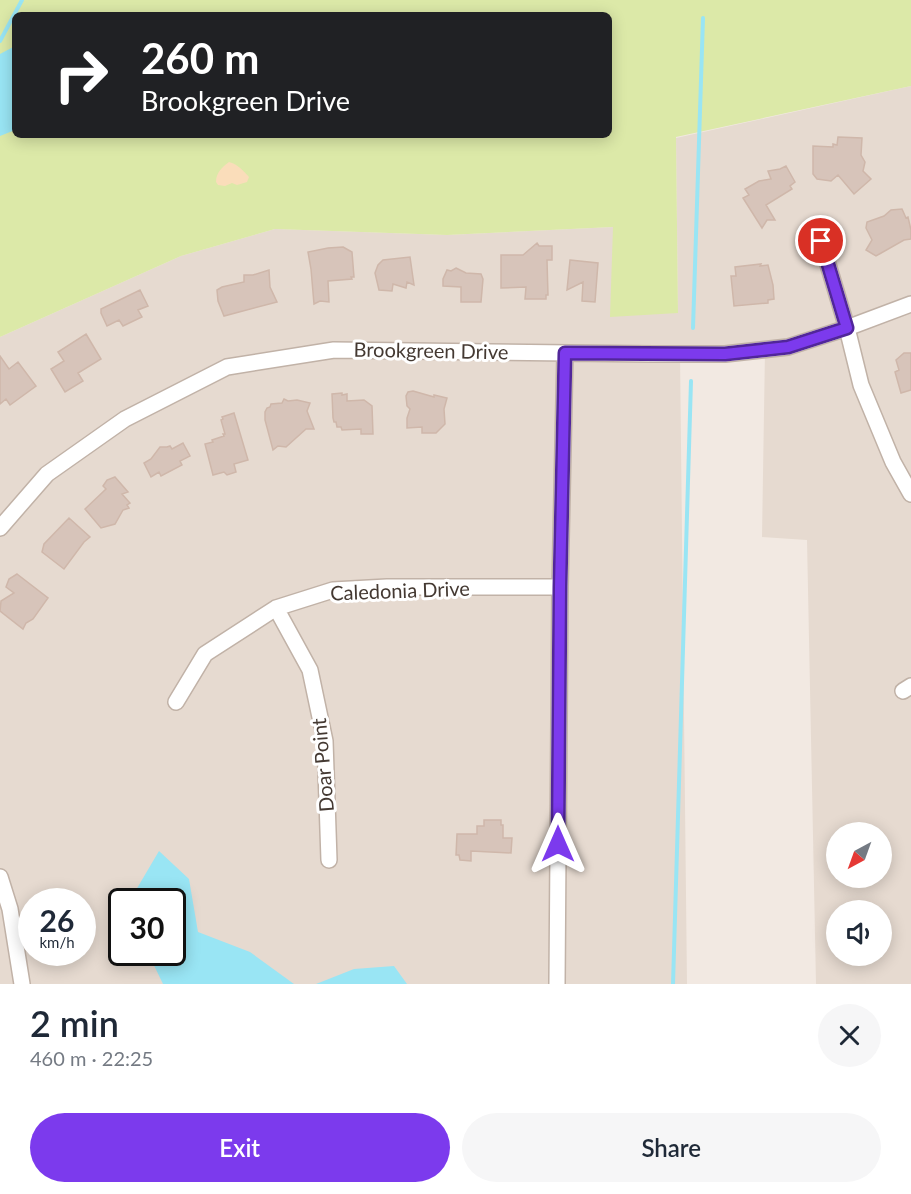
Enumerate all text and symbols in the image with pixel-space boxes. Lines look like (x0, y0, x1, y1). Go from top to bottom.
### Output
text: 260 m (141, 33, 259, 83)
icon: right (42, 36, 120, 114)
text: Brookgreen Drive (141, 84, 350, 117)
pin (795, 215, 846, 266)
icon: arrive (804, 224, 837, 257)
street label: Brookgreen Drive (353, 337, 509, 363)
street label: Caledonia Drive (330, 576, 470, 604)
street label: Doar Point (306, 717, 338, 813)
position arrow (526, 812, 590, 876)
north arrow (826, 822, 892, 888)
map controls (826, 822, 892, 966)
speed limit sign: 30 (108, 888, 186, 966)
button: sound (826, 900, 892, 966)
text: 26 (40, 902, 74, 938)
text: km/h (39, 933, 75, 951)
text: 2 min (30, 1001, 119, 1045)
button: close (818, 1004, 881, 1067)
text: 460 m · 22:25 (30, 1046, 153, 1070)
button: Exit (30, 1113, 450, 1182)
button: Share (462, 1113, 881, 1182)

